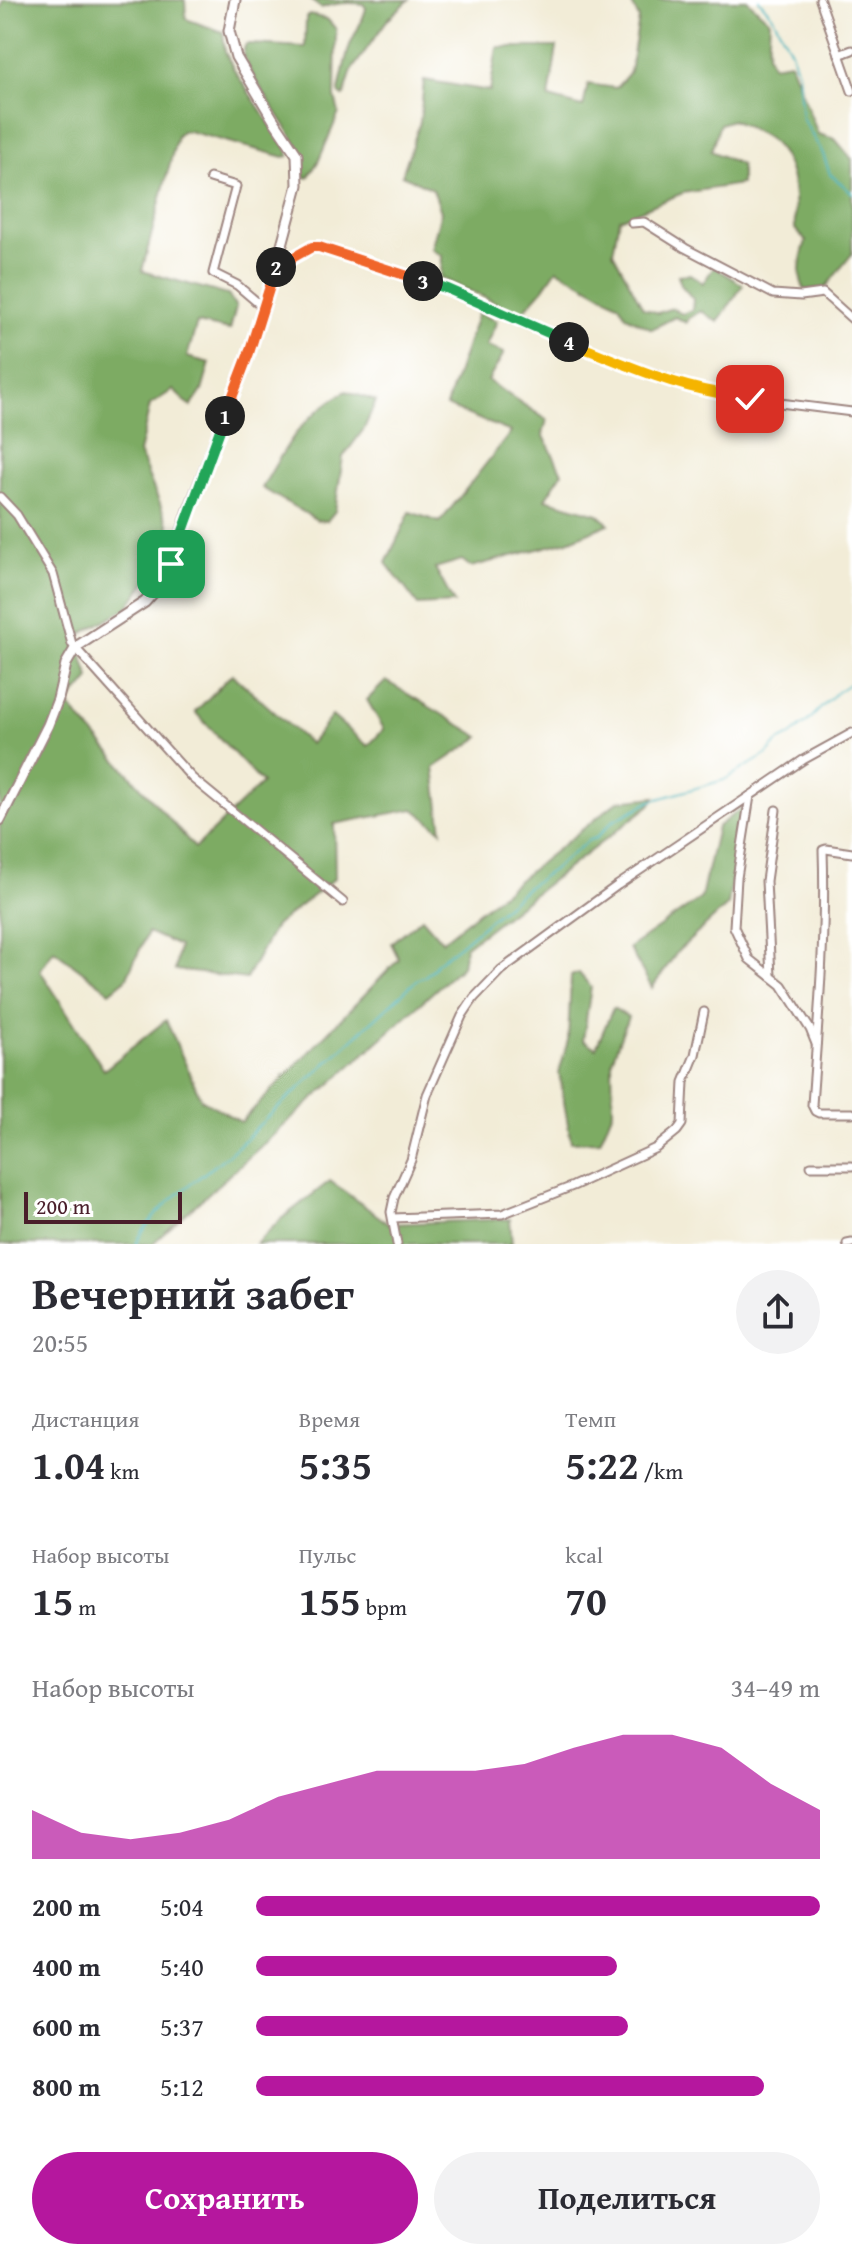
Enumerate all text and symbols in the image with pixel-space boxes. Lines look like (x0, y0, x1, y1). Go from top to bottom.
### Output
pin: 2 (256, 247, 296, 287)
text: 2 (270, 251, 282, 283)
pin: 3 (403, 261, 443, 301)
text: 3 (417, 265, 429, 297)
pin: 4 (549, 322, 589, 362)
text: 4 (563, 326, 575, 358)
pin (716, 365, 784, 433)
icon: check (728, 377, 772, 421)
pin: 1 (205, 396, 245, 436)
text: 1 (219, 400, 231, 432)
pin (137, 530, 205, 598)
icon: arrive (149, 542, 193, 586)
scale bar (24, 1188, 182, 1224)
text: 200 m (36, 1190, 91, 1222)
text: Вечерний забег (32, 1261, 354, 1325)
button: share (736, 1270, 820, 1354)
text: 20:55 (32, 1323, 88, 1362)
text: Дистанция (32, 1403, 140, 1435)
text: Время (299, 1403, 360, 1435)
text: Темп (565, 1403, 616, 1435)
text: 1.04 (32, 1435, 105, 1494)
text: 5:35 (299, 1435, 372, 1494)
text: 5:22 (565, 1435, 639, 1494)
text: km (105, 1455, 139, 1487)
text: /km (639, 1455, 683, 1487)
text: Набор высоты (32, 1539, 169, 1571)
text: Пульс (299, 1539, 356, 1571)
text: kcal (565, 1539, 603, 1571)
text: 15 (32, 1571, 73, 1630)
text: 155 (299, 1571, 361, 1630)
text: 70 (565, 1571, 607, 1630)
text: m (73, 1591, 96, 1623)
text: bpm (361, 1591, 407, 1623)
text: Набор высоты (32, 1668, 194, 1707)
text: 34–49 m (731, 1668, 820, 1707)
text: 200 m (32, 1887, 100, 1926)
text: 5:04 (160, 1887, 204, 1926)
text: 400 m (32, 1947, 100, 1986)
text: 5:40 (160, 1947, 204, 1986)
text: 600 m (32, 2007, 100, 2046)
text: 5:37 (160, 2007, 204, 2046)
text: 800 m (32, 2067, 100, 2106)
text: 5:12 (160, 2067, 204, 2106)
button: Сохранить (32, 2152, 418, 2244)
button: Поделиться (434, 2152, 820, 2244)

